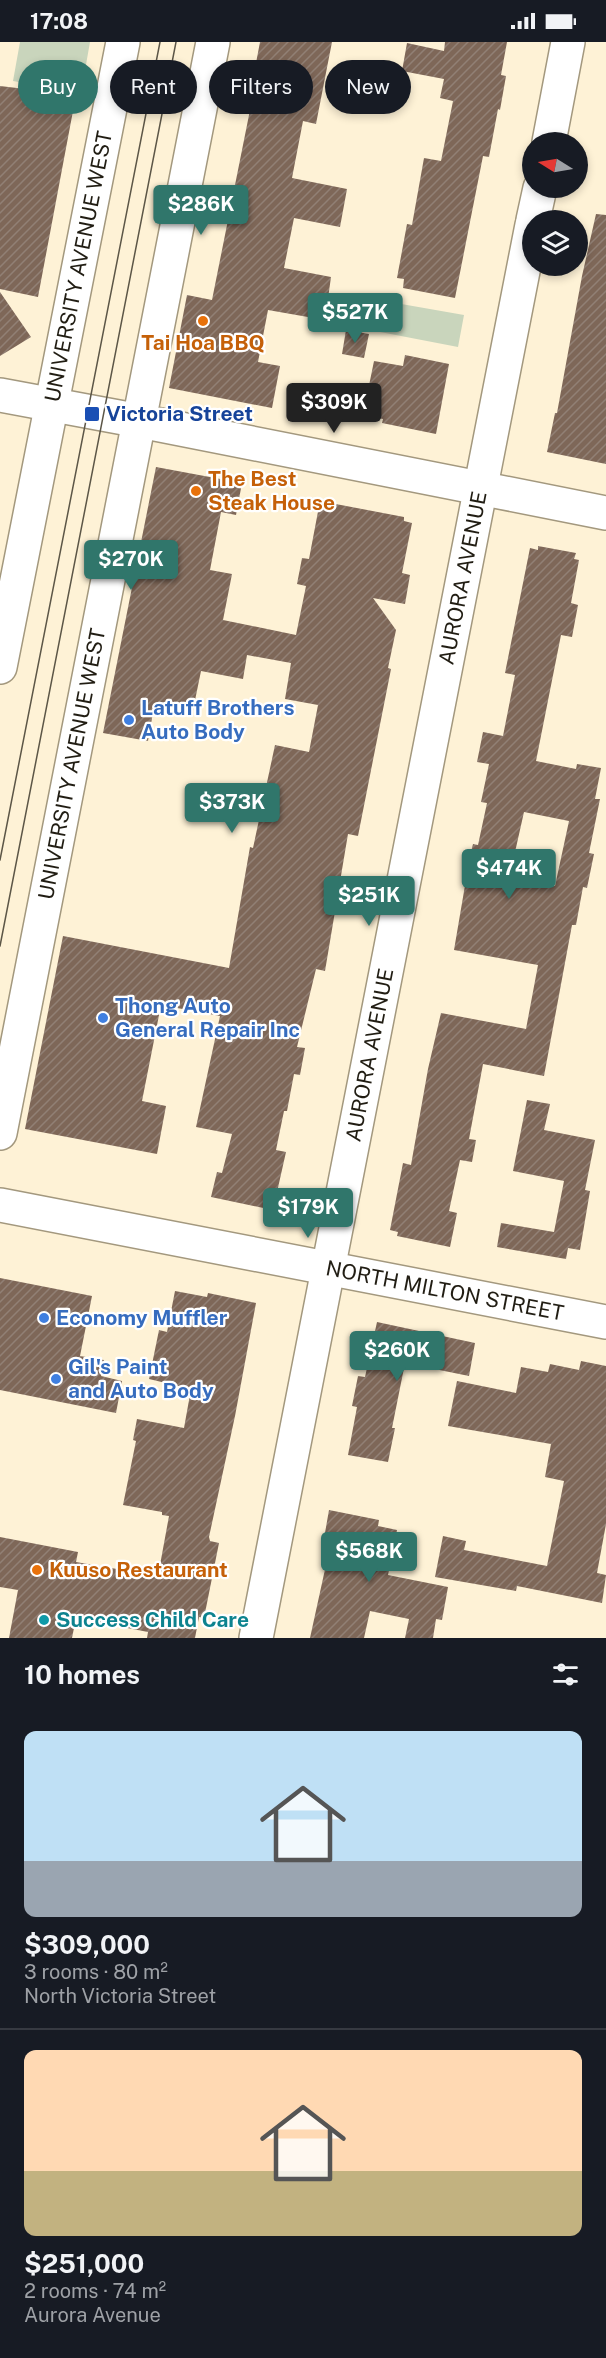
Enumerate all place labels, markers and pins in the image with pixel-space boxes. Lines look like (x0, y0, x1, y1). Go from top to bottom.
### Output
pin: $286K (159, 185, 243, 236)
pin: $527K (313, 293, 397, 344)
marker: Tai Hoa BBQ (196, 314, 210, 328)
place label: Tai Hoa BBQ (141, 330, 265, 355)
pin: $309K (292, 383, 376, 434)
place label: Victoria Street (106, 401, 253, 426)
marker: Victoria Street (83, 405, 101, 423)
place label: The Best Steak House (208, 466, 335, 515)
marker: The Best Steak House (189, 484, 203, 498)
pin: $270K (89, 540, 173, 591)
place label: Latuff Brothers Auto Body (141, 695, 295, 744)
marker: Latuff Brothers Auto Body (122, 713, 136, 727)
pin: $373K (190, 783, 274, 834)
pin: $474K (467, 849, 551, 900)
pin: $251K (327, 876, 411, 927)
place label: Thong Auto General Repair Inc (115, 993, 300, 1042)
marker: Thong Auto General Repair Inc (96, 1011, 110, 1025)
pin: $179K (266, 1188, 350, 1239)
place label: Economy Muffler (56, 1305, 228, 1330)
marker: Economy Muffler (37, 1311, 51, 1325)
pin: $260K (355, 1331, 439, 1382)
place label: Gil's Paint and Auto Body (68, 1354, 214, 1403)
marker: Gil's Paint and Auto Body (49, 1372, 63, 1386)
pin: $568K (327, 1532, 411, 1583)
place label: Kuuso Restaurant (49, 1557, 228, 1582)
marker: Kuuso Restaurant (30, 1563, 44, 1577)
place label: Success Child Care (56, 1607, 249, 1632)
marker: Success Child Care (37, 1613, 51, 1627)

